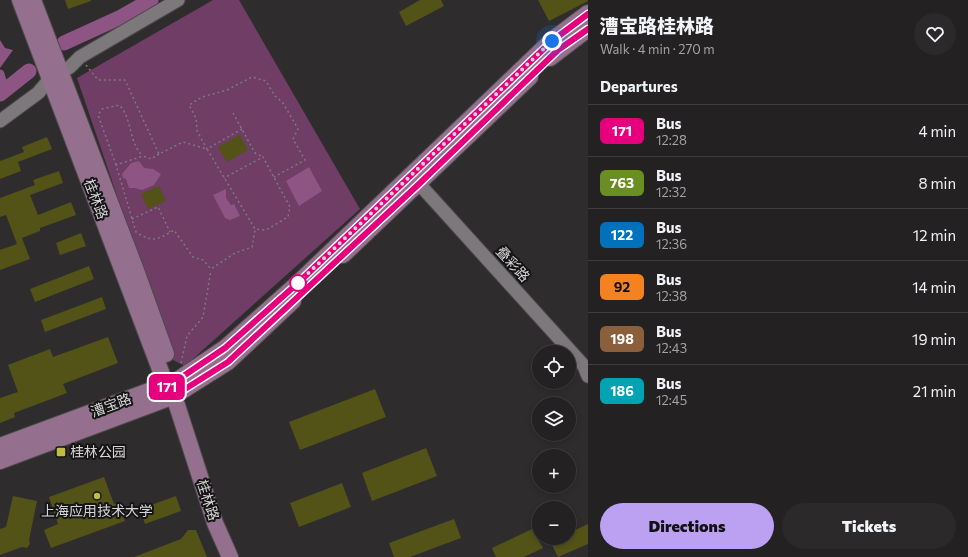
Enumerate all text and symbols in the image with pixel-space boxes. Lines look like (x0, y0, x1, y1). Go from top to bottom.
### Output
button: heart (914, 13, 956, 55)
text: 漕宝路桂林路 (600, 14, 714, 37)
your location (542, 31, 562, 51)
text: Walk · 4 min · 270 m (600, 41, 715, 57)
text: Departures (600, 77, 678, 95)
text: Bus (656, 114, 681, 132)
text: 171 (612, 122, 632, 139)
text: 4 min (919, 122, 956, 140)
text: 12:28 (656, 132, 687, 148)
text: Bus (656, 166, 681, 184)
text: 763 (610, 174, 634, 191)
text: 8 min (918, 174, 956, 192)
street label: 桂林路 (81, 176, 112, 221)
text: 12:32 (656, 184, 686, 200)
text: Bus (656, 218, 681, 236)
text: 122 (611, 226, 633, 243)
text: 12 min (913, 226, 956, 244)
text: 12:36 (656, 236, 687, 252)
street label: 叠彩路 (493, 242, 534, 285)
text: Bus (656, 270, 681, 288)
unlabelled marker (289, 274, 307, 292)
text: 92 (614, 278, 630, 295)
text: 14 min (912, 278, 956, 296)
text: 12:38 (656, 288, 687, 304)
text: Bus (656, 322, 681, 340)
text: 198 (610, 330, 634, 347)
text: 19 min (912, 330, 956, 348)
text: 12:43 (656, 340, 687, 356)
map controls (532, 345, 576, 545)
button: locate (532, 345, 576, 389)
line badge: 171 (144, 374, 190, 400)
text: Bus (656, 374, 681, 392)
text: 171 (157, 378, 177, 395)
text: 186 (610, 382, 634, 399)
text: 21 min (913, 382, 956, 400)
street label: 漕宝路 (88, 389, 133, 420)
text: 12:45 (656, 392, 687, 408)
button: layers (532, 397, 576, 441)
place label: 桂林公园 (70, 443, 126, 460)
marker: 桂林公园 (55, 446, 67, 458)
button: + (532, 449, 576, 493)
street label: 桂林路 (194, 477, 223, 522)
marker: 上海应用技术大学 (92, 491, 102, 501)
button: − (532, 501, 576, 545)
place label: 上海应用技术大学 (41, 502, 153, 519)
button: Directions (600, 503, 774, 549)
button: Tickets (782, 503, 956, 549)

